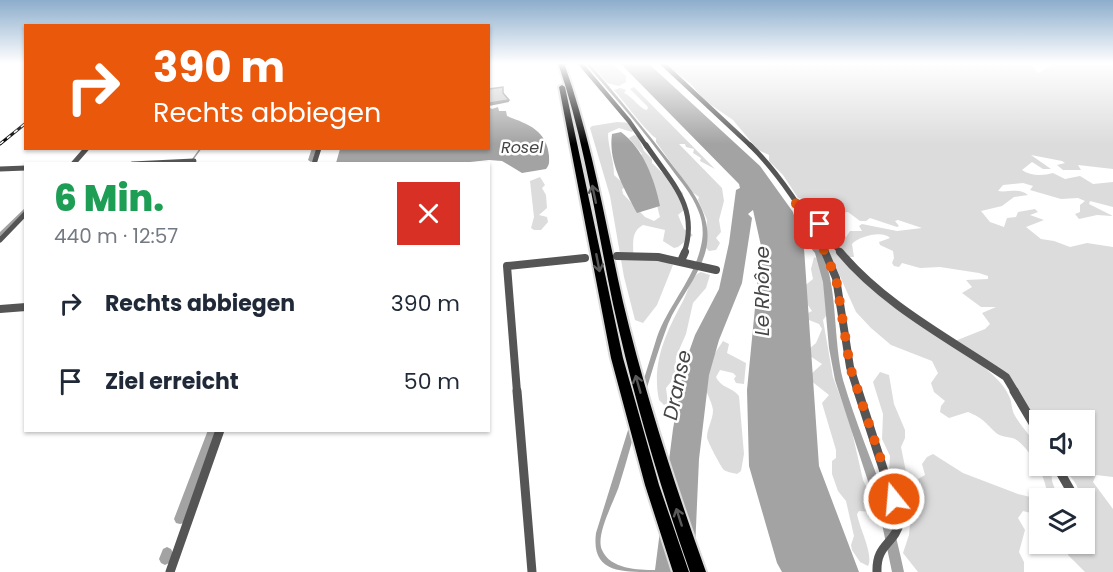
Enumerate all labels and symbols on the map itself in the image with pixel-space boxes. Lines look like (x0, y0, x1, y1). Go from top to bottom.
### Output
water label: Rosel (501, 136, 543, 159)
one-way arrow (588, 185, 600, 204)
pin (794, 198, 845, 249)
water label: Le Rhône (748, 246, 776, 336)
one-way arrow (593, 253, 604, 273)
water label: Dranse (656, 347, 698, 423)
one-way arrow (632, 375, 643, 394)
position arrow (862, 467, 926, 531)
one-way arrow (673, 508, 684, 527)

